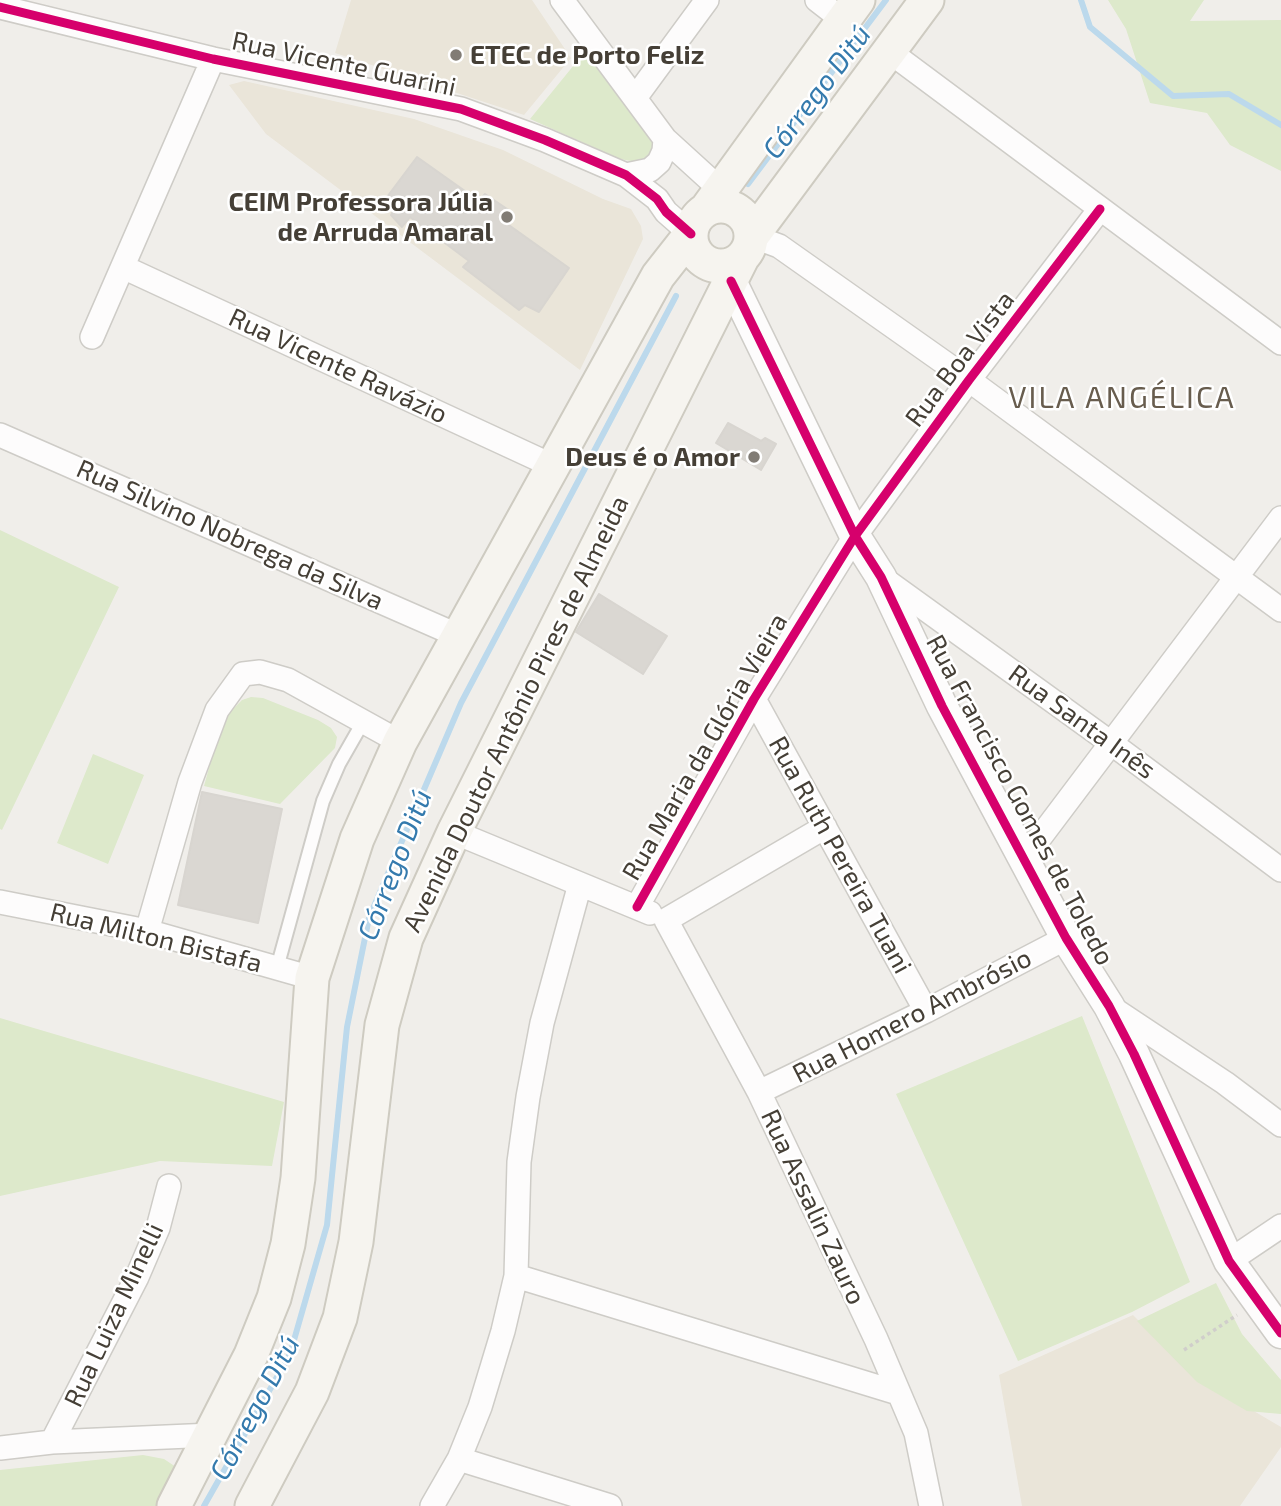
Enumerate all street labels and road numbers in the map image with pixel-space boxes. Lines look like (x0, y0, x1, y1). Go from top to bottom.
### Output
street label: Rua Vicente Guarini (229, 25, 459, 103)
street label: Rua Boa Vista (899, 285, 1021, 433)
street label: Rua Vicente Ravázio (224, 302, 452, 430)
street label: Rua Silvino Nobrega da Silva (72, 453, 388, 617)
street label: Avenida Doutor Antônio Pires de Almeida (396, 491, 636, 937)
street label: Rua Maria da Glória Vieira (616, 608, 794, 886)
street label: Rua Francisco Gomes de Toledo (919, 630, 1121, 970)
street label: Rua Santa Inês (1002, 658, 1162, 786)
street label: Rua Ruth Pereira Tuani (762, 731, 918, 979)
street label: Rua Milton Bistafa (47, 897, 265, 979)
street label: Rua Homero Ambrósio (788, 942, 1036, 1090)
street label: Rua Assalin Zauro (754, 1105, 872, 1309)
street label: Rua Luiza Minelli (58, 1218, 170, 1412)

